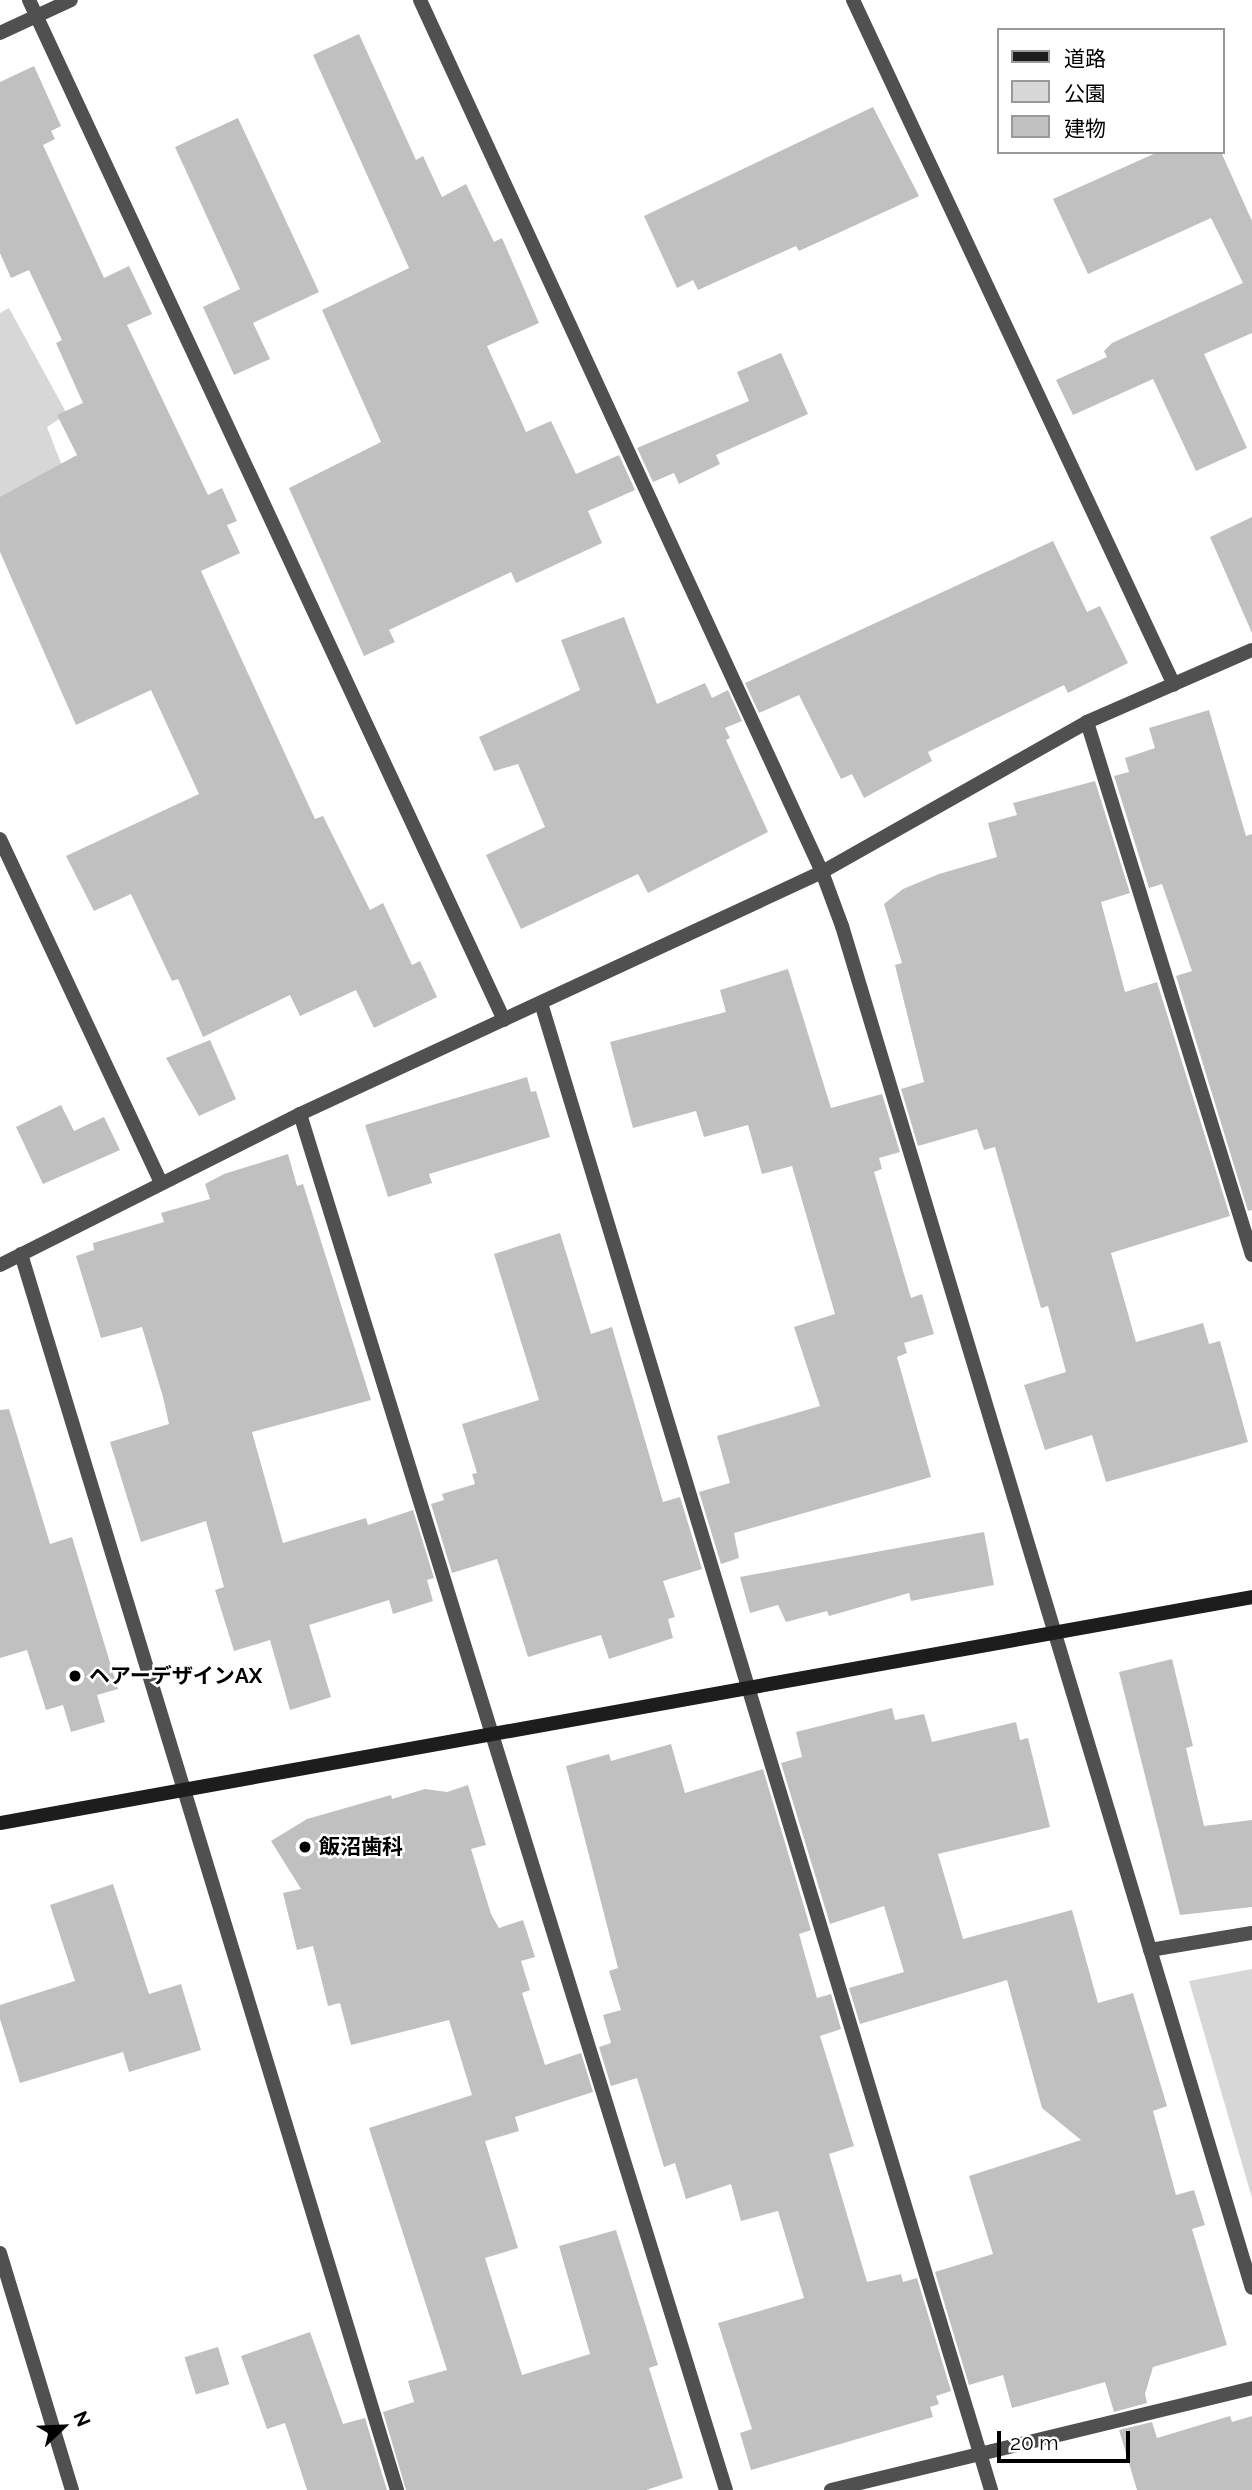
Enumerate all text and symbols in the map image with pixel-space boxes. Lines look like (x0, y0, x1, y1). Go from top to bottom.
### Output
legend (996, 28, 1224, 154)
text: 道路 (1064, 46, 1106, 71)
text: 公園 (1064, 81, 1106, 106)
text: 建物 (1064, 116, 1106, 141)
place label: ヘアーデザインAX (89, 1663, 262, 1689)
marker: ヘアーデザインAX (67, 1668, 83, 1684)
place label: 飯沼歯科 (319, 1834, 403, 1860)
marker: 飯沼歯科 (297, 1839, 313, 1855)
north arrow (28, 2392, 98, 2462)
text: N (69, 2408, 95, 2430)
scale bar (1000, 2416, 1133, 2460)
text: 20 m (1010, 2430, 1058, 2455)

